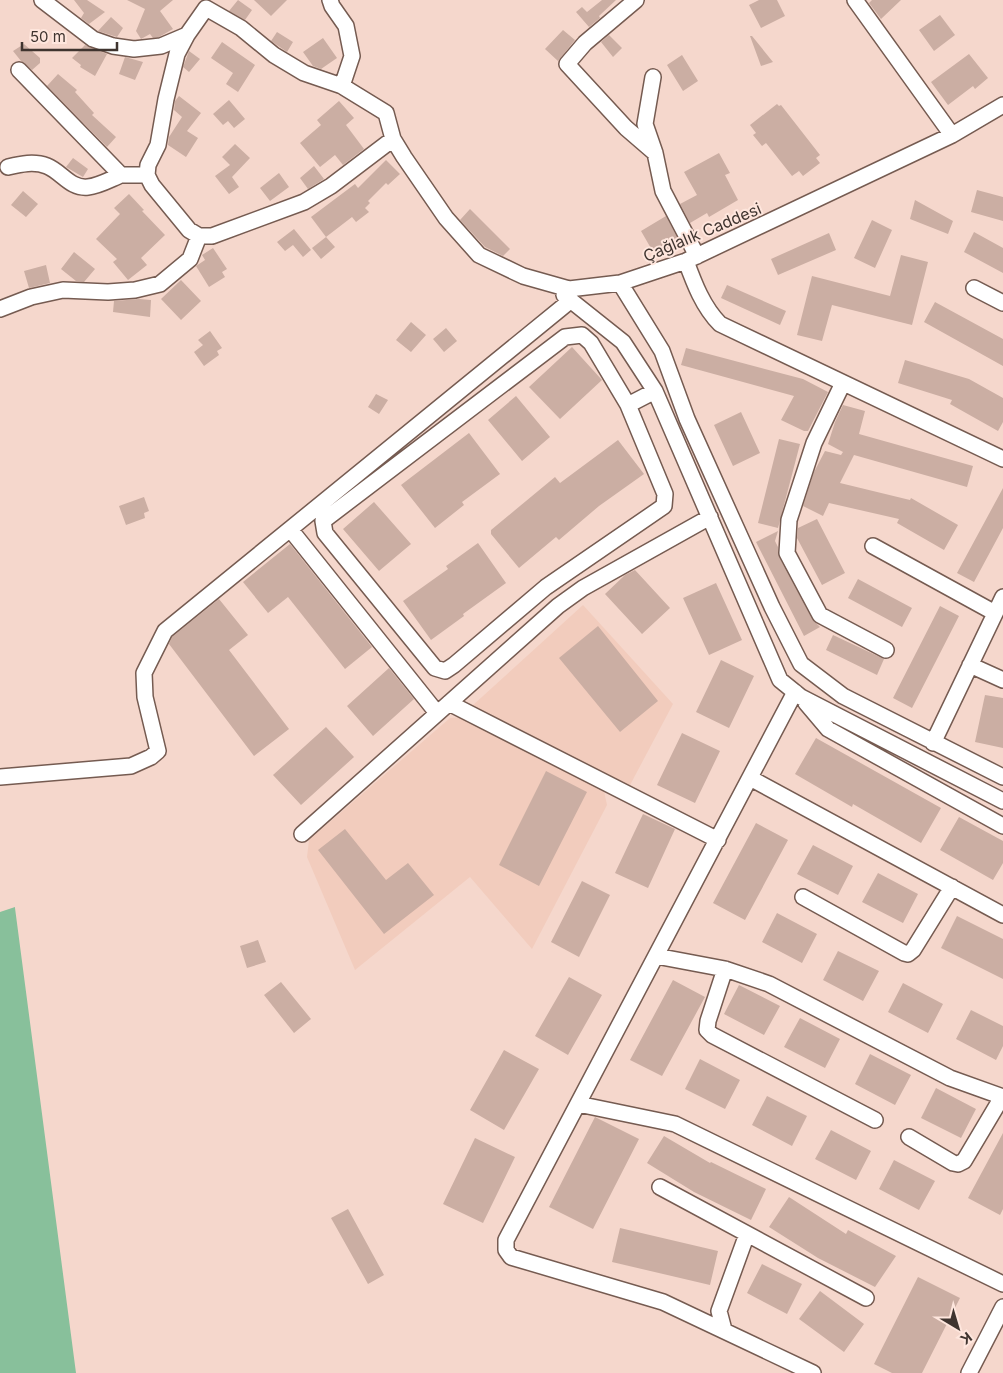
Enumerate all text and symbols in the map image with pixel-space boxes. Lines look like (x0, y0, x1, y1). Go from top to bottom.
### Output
scale bar (22, 20, 118, 52)
text: 50 m (30, 27, 66, 46)
street label: Çağlalık Caddesi (640, 198, 764, 266)
north arrow (933, 1303, 983, 1353)
text: K (957, 1329, 976, 1348)

